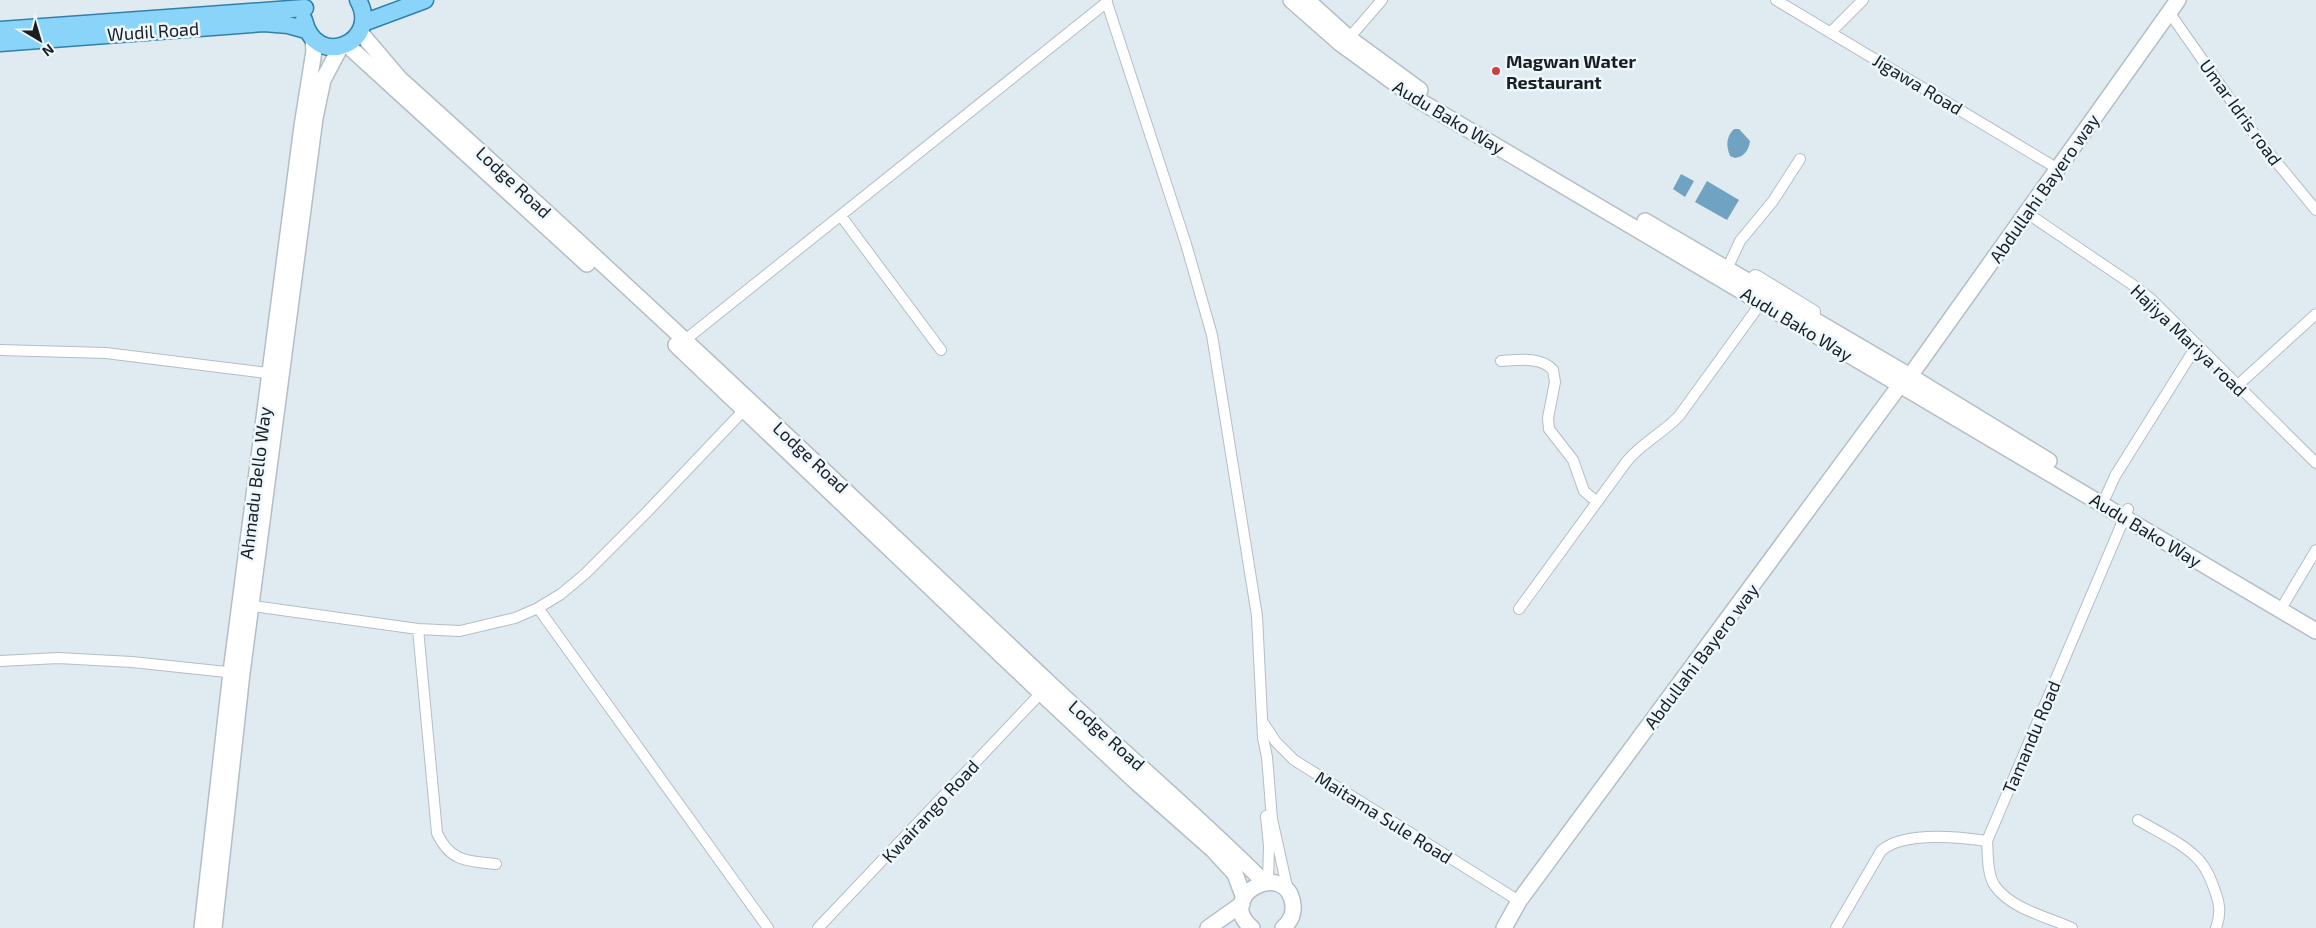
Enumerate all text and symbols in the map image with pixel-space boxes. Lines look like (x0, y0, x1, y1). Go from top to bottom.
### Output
north arrow (15, 15, 65, 65)
street label: Wudil Road (106, 17, 200, 45)
text: N (39, 41, 58, 60)
street label: Jigawa Road (1869, 49, 1967, 119)
place label: Magwan Water Restaurant (1506, 50, 1636, 93)
street label: Umar Idris road (2195, 55, 2287, 169)
marker: Magwan Water Restaurant (1490, 65, 1502, 77)
street label: Audu Bako Way (1389, 75, 1509, 159)
street label: Abdullahi Bayero way (1984, 109, 2104, 267)
street label: Lodge Road (472, 142, 556, 222)
street label: Hajiya Mariya road (2127, 279, 2251, 401)
street label: Audu Bako Way (1737, 282, 1857, 366)
street label: Ahmadu Bello Way (235, 405, 275, 561)
street label: Lodge Road (769, 417, 853, 497)
street label: Audu Bako Way (2086, 488, 2206, 572)
street label: Abdullahi Bayero way (1639, 578, 1763, 733)
street label: Tamandu Road (1997, 677, 2065, 797)
street label: Lodge Road (1064, 695, 1150, 775)
street label: Kwairango Road (877, 755, 983, 867)
street label: Maitama Sule Road (1311, 766, 1457, 868)

